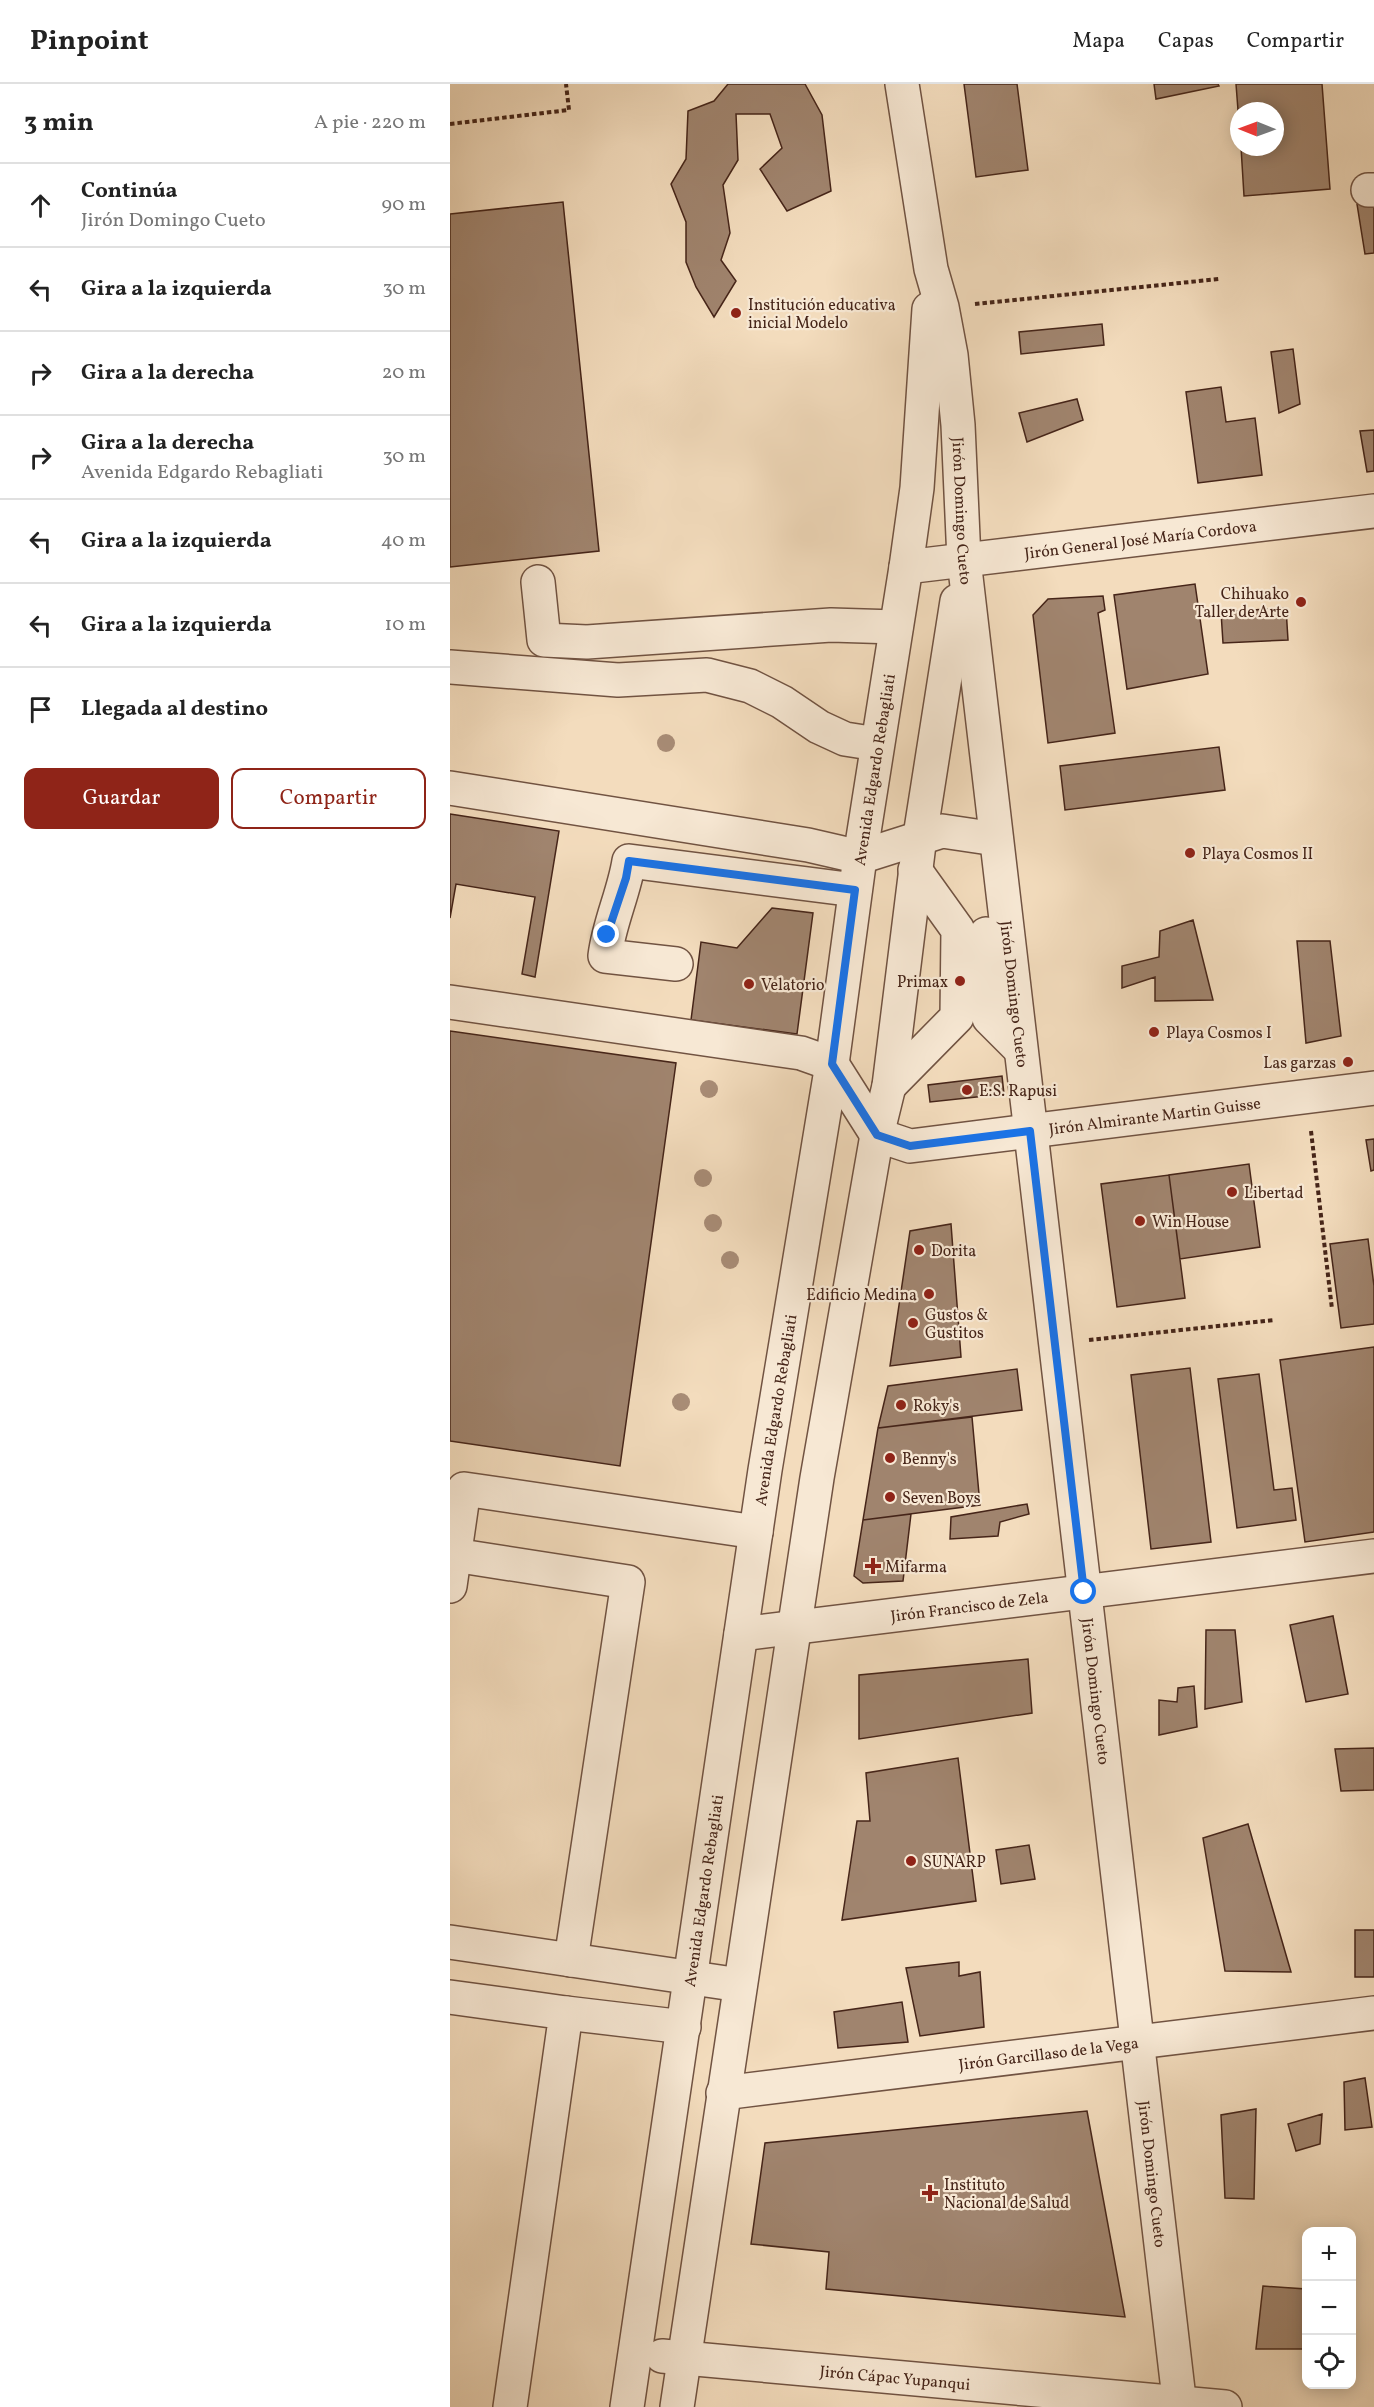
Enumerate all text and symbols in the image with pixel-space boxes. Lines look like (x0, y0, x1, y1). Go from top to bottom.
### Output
text: Pinpoint (30, 22, 148, 61)
text: Mapa (1073, 27, 1125, 56)
text: Capas (1158, 27, 1214, 56)
text: Compartir (1247, 27, 1344, 56)
north arrow (1230, 102, 1284, 156)
text: 3 min (24, 105, 94, 141)
text: A pie · 220 m (314, 109, 426, 137)
text: Continúa (81, 176, 178, 207)
icon: ahead (24, 189, 57, 222)
text: 90 m (382, 191, 426, 219)
text: Jirón Domingo Cueto (81, 207, 266, 235)
icon: left (24, 273, 57, 306)
text: Gira a la izquierda (81, 274, 272, 305)
text: 30 m (382, 275, 426, 303)
place label: Institución educativa inicial Modelo (748, 295, 896, 335)
marker: Institución educativa inicial Modelo (729, 306, 743, 320)
icon: right (24, 357, 57, 390)
text: Gira a la derecha (81, 358, 254, 389)
text: 20 m (382, 359, 426, 387)
text: Gira a la derecha (81, 428, 254, 459)
street label: Jirón Domingo Cueto (946, 437, 976, 586)
icon: right (24, 441, 57, 474)
text: 30 m (382, 443, 426, 471)
text: Avenida Edgardo Rebagliati (81, 459, 323, 487)
street label: Jirón General José María Cordova (1023, 516, 1258, 566)
icon: left (24, 525, 57, 558)
text: Gira a la izquierda (81, 526, 272, 557)
text: 40 m (381, 527, 426, 555)
place label: Chihuako Taller de Arte (1195, 584, 1289, 624)
marker: Chihuako Taller de Arte (1294, 595, 1308, 609)
icon: left (24, 609, 57, 642)
text: Gira a la izquierda (81, 610, 272, 641)
text: 10 m (385, 611, 426, 639)
street label: Avenida Edgardo Rebagliati (850, 672, 902, 867)
icon: arrive (24, 693, 57, 726)
text: Llegada al destino (81, 694, 268, 725)
button: Guardar (24, 768, 219, 829)
button: Compartir (231, 768, 426, 829)
place label: Playa Cosmos II (1202, 844, 1313, 866)
marker: Playa Cosmos II (1183, 846, 1197, 860)
street label: Jirón Domingo Cueto (993, 919, 1032, 1069)
route end (593, 921, 619, 947)
place label: Primax (897, 972, 948, 994)
marker: Primax (953, 974, 967, 988)
place label: Velatorio (761, 975, 825, 997)
marker: Velatorio (742, 977, 756, 991)
place label: Playa Cosmos I (1166, 1023, 1272, 1045)
marker: Playa Cosmos I (1147, 1025, 1161, 1039)
place label: Las garzas (1263, 1053, 1336, 1075)
marker: Las garzas (1341, 1055, 1355, 1069)
place label: E:S. Rapusi (979, 1081, 1057, 1103)
marker: E:S. Rapusi (960, 1083, 974, 1097)
street label: Jirón Almirante Martin Guisse (1048, 1093, 1262, 1142)
place label: Libertad (1244, 1183, 1303, 1205)
marker: Libertad (1225, 1185, 1239, 1199)
place label: Win House (1152, 1212, 1229, 1234)
marker: Win House (1133, 1214, 1147, 1228)
place label: Dorita (931, 1241, 976, 1263)
marker: Dorita (912, 1243, 926, 1257)
place label: Edificio Medina (806, 1285, 917, 1307)
marker: Edificio Medina (922, 1287, 936, 1301)
place label: Gustos & Gustitos (925, 1305, 988, 1345)
street label: Avenida Edgardo Rebagliati (751, 1313, 804, 1508)
marker: Gustos & Gustitos (906, 1316, 920, 1330)
place label: Roky's (913, 1396, 960, 1418)
marker: Roky's (894, 1398, 908, 1412)
place label: Benny's (902, 1449, 957, 1471)
marker: Benny's (883, 1451, 897, 1465)
place label: Seven Boys (902, 1488, 981, 1510)
marker: Seven Boys (883, 1490, 897, 1504)
place label: Mifarma (885, 1557, 947, 1579)
marker: Mifarma (866, 1559, 880, 1573)
route start (1070, 1578, 1096, 1604)
street label: Jirón Francisco de Zela (889, 1587, 1050, 1628)
street label: Jirón Domingo Cueto (1075, 1617, 1114, 1766)
street label: Avenida Edgardo Rebagliati (680, 1793, 730, 1988)
place label: SUNARP (923, 1852, 986, 1874)
marker: SUNARP (904, 1854, 918, 1868)
street label: Jirón Garcillaso de la Vega (958, 2033, 1140, 2077)
street label: Jirón Domingo Cueto (1131, 2099, 1170, 2249)
place label: Instituto Nacional de Salud (944, 2175, 1069, 2215)
marker: Instituto Nacional de Salud (921, 2184, 939, 2202)
map controls (1302, 2227, 1356, 2389)
button: + (1302, 2227, 1356, 2281)
button: − (1302, 2281, 1356, 2335)
button: locate (1302, 2335, 1356, 2389)
street label: Jirón Cápac Yupanqui (819, 2361, 971, 2397)

